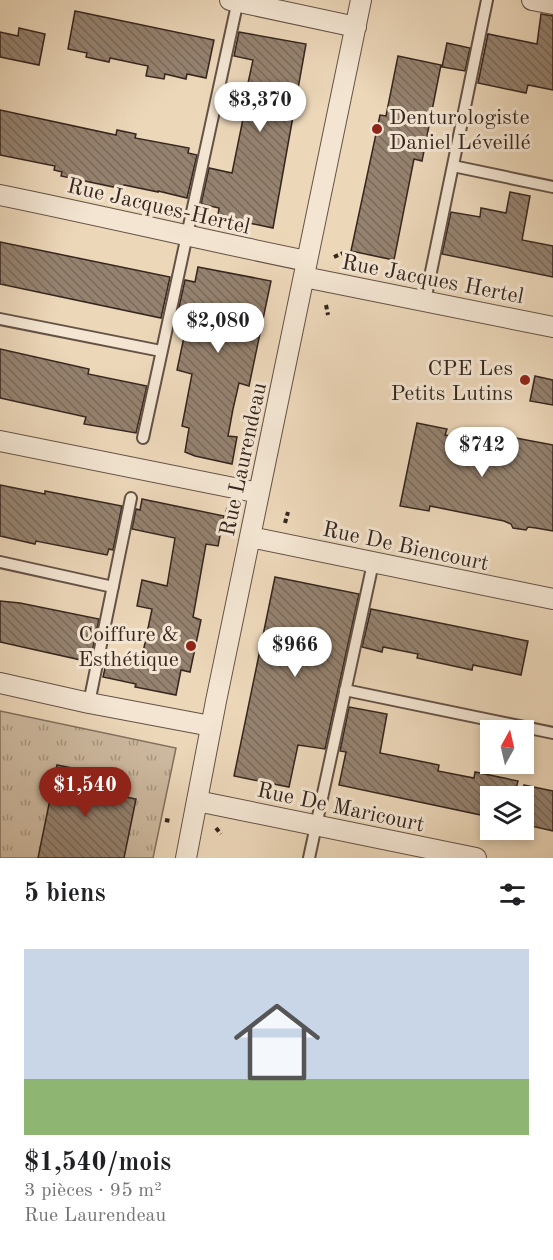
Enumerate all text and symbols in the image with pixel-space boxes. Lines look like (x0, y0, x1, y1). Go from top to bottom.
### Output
pin: $3,370 (211, 82, 309, 133)
text: $3,370 (228, 91, 292, 111)
place label: Denturologiste Daniel Léveillé (389, 107, 531, 154)
marker: Denturologiste Daniel Léveillé (370, 122, 384, 136)
street label: Rue Jacques-Hertel (65, 175, 252, 239)
street label: Rue Jacques Hertel (340, 252, 526, 308)
pin: $2,080 (169, 303, 267, 354)
text: $2,080 (186, 312, 250, 332)
place label: CPE Les Petits Lutins (390, 358, 513, 405)
marker: CPE Les Petits Lutins (518, 373, 532, 387)
street label: Rue Laurendeau (217, 380, 271, 538)
pin: $742 (446, 427, 518, 478)
text: $742 (459, 436, 505, 456)
street label: Rue De Biencourt (320, 519, 491, 575)
place label: Coiffure & Esthétique (78, 624, 179, 671)
pin: $966 (259, 627, 331, 678)
text: $966 (272, 636, 318, 656)
marker: Coiffure & Esthétique (184, 639, 198, 653)
north arrow (480, 720, 534, 774)
map controls (480, 720, 534, 840)
pin: $1,540 (36, 767, 134, 818)
text: $1,540 (53, 776, 117, 796)
street label: Rue De Maricourt (255, 779, 426, 836)
button: layers (480, 786, 534, 840)
icon: filters (496, 878, 529, 911)
text: 5 biens (24, 881, 106, 907)
icon: home (223, 988, 331, 1096)
text: $1,540/mois (24, 1150, 171, 1176)
text: 3 pièces · 95 m² (24, 1181, 162, 1201)
text: Rue Laurendeau (24, 1206, 166, 1226)

